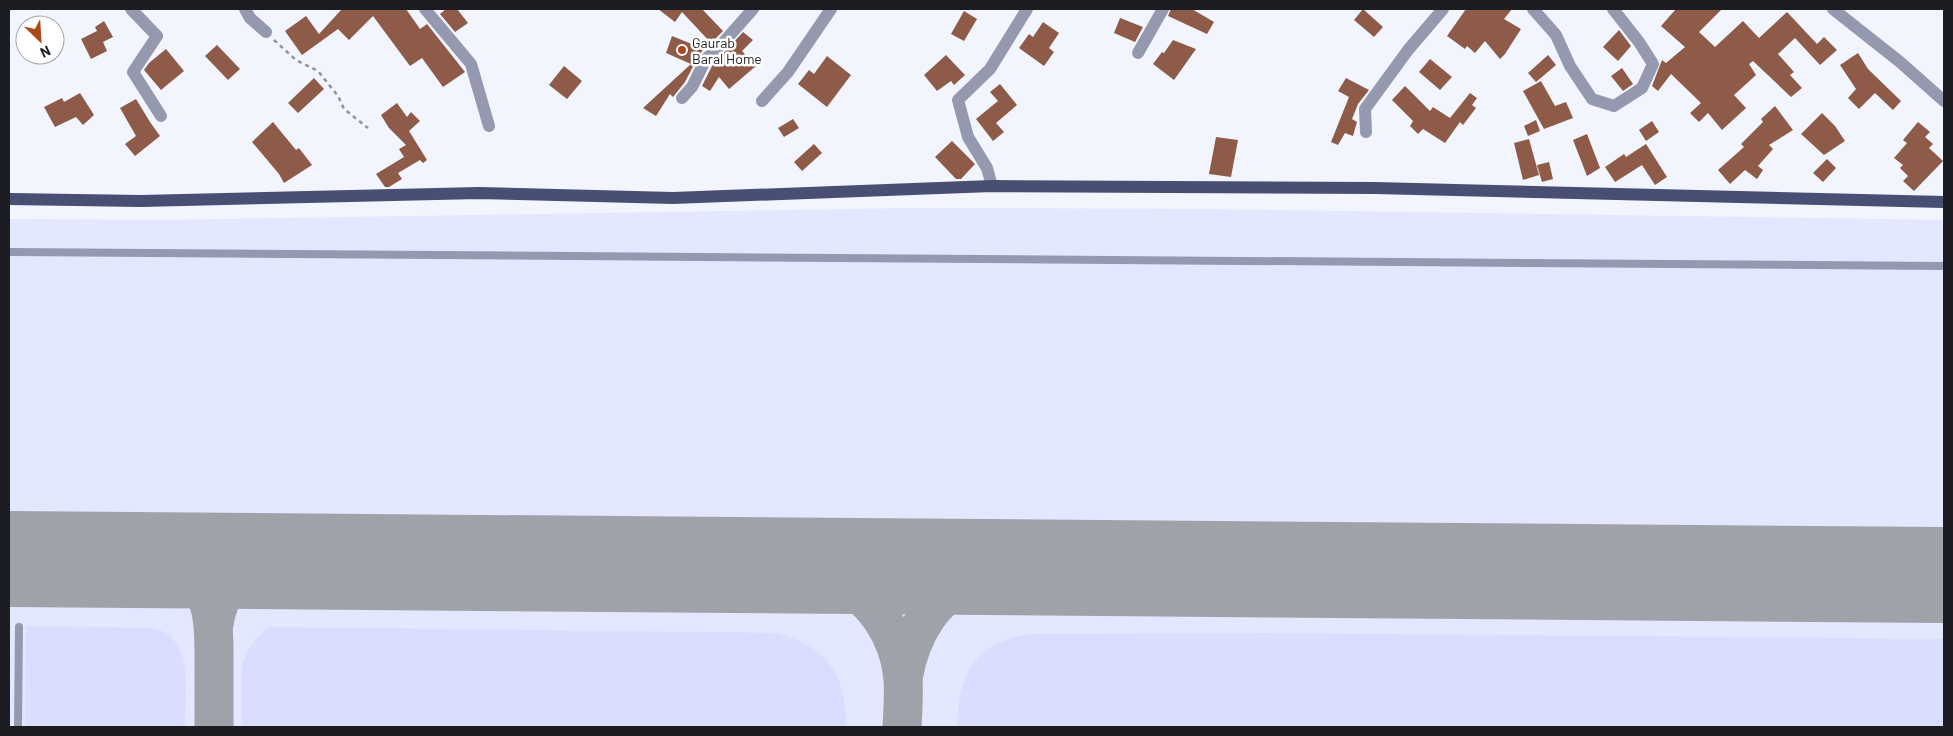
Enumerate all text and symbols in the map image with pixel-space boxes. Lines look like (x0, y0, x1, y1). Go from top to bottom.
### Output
north arrow (15, 15, 65, 65)
place label: Gaurab Baral Home (692, 34, 762, 67)
text: N (38, 43, 54, 62)
marker: Gaurab Baral Home (676, 44, 688, 56)

